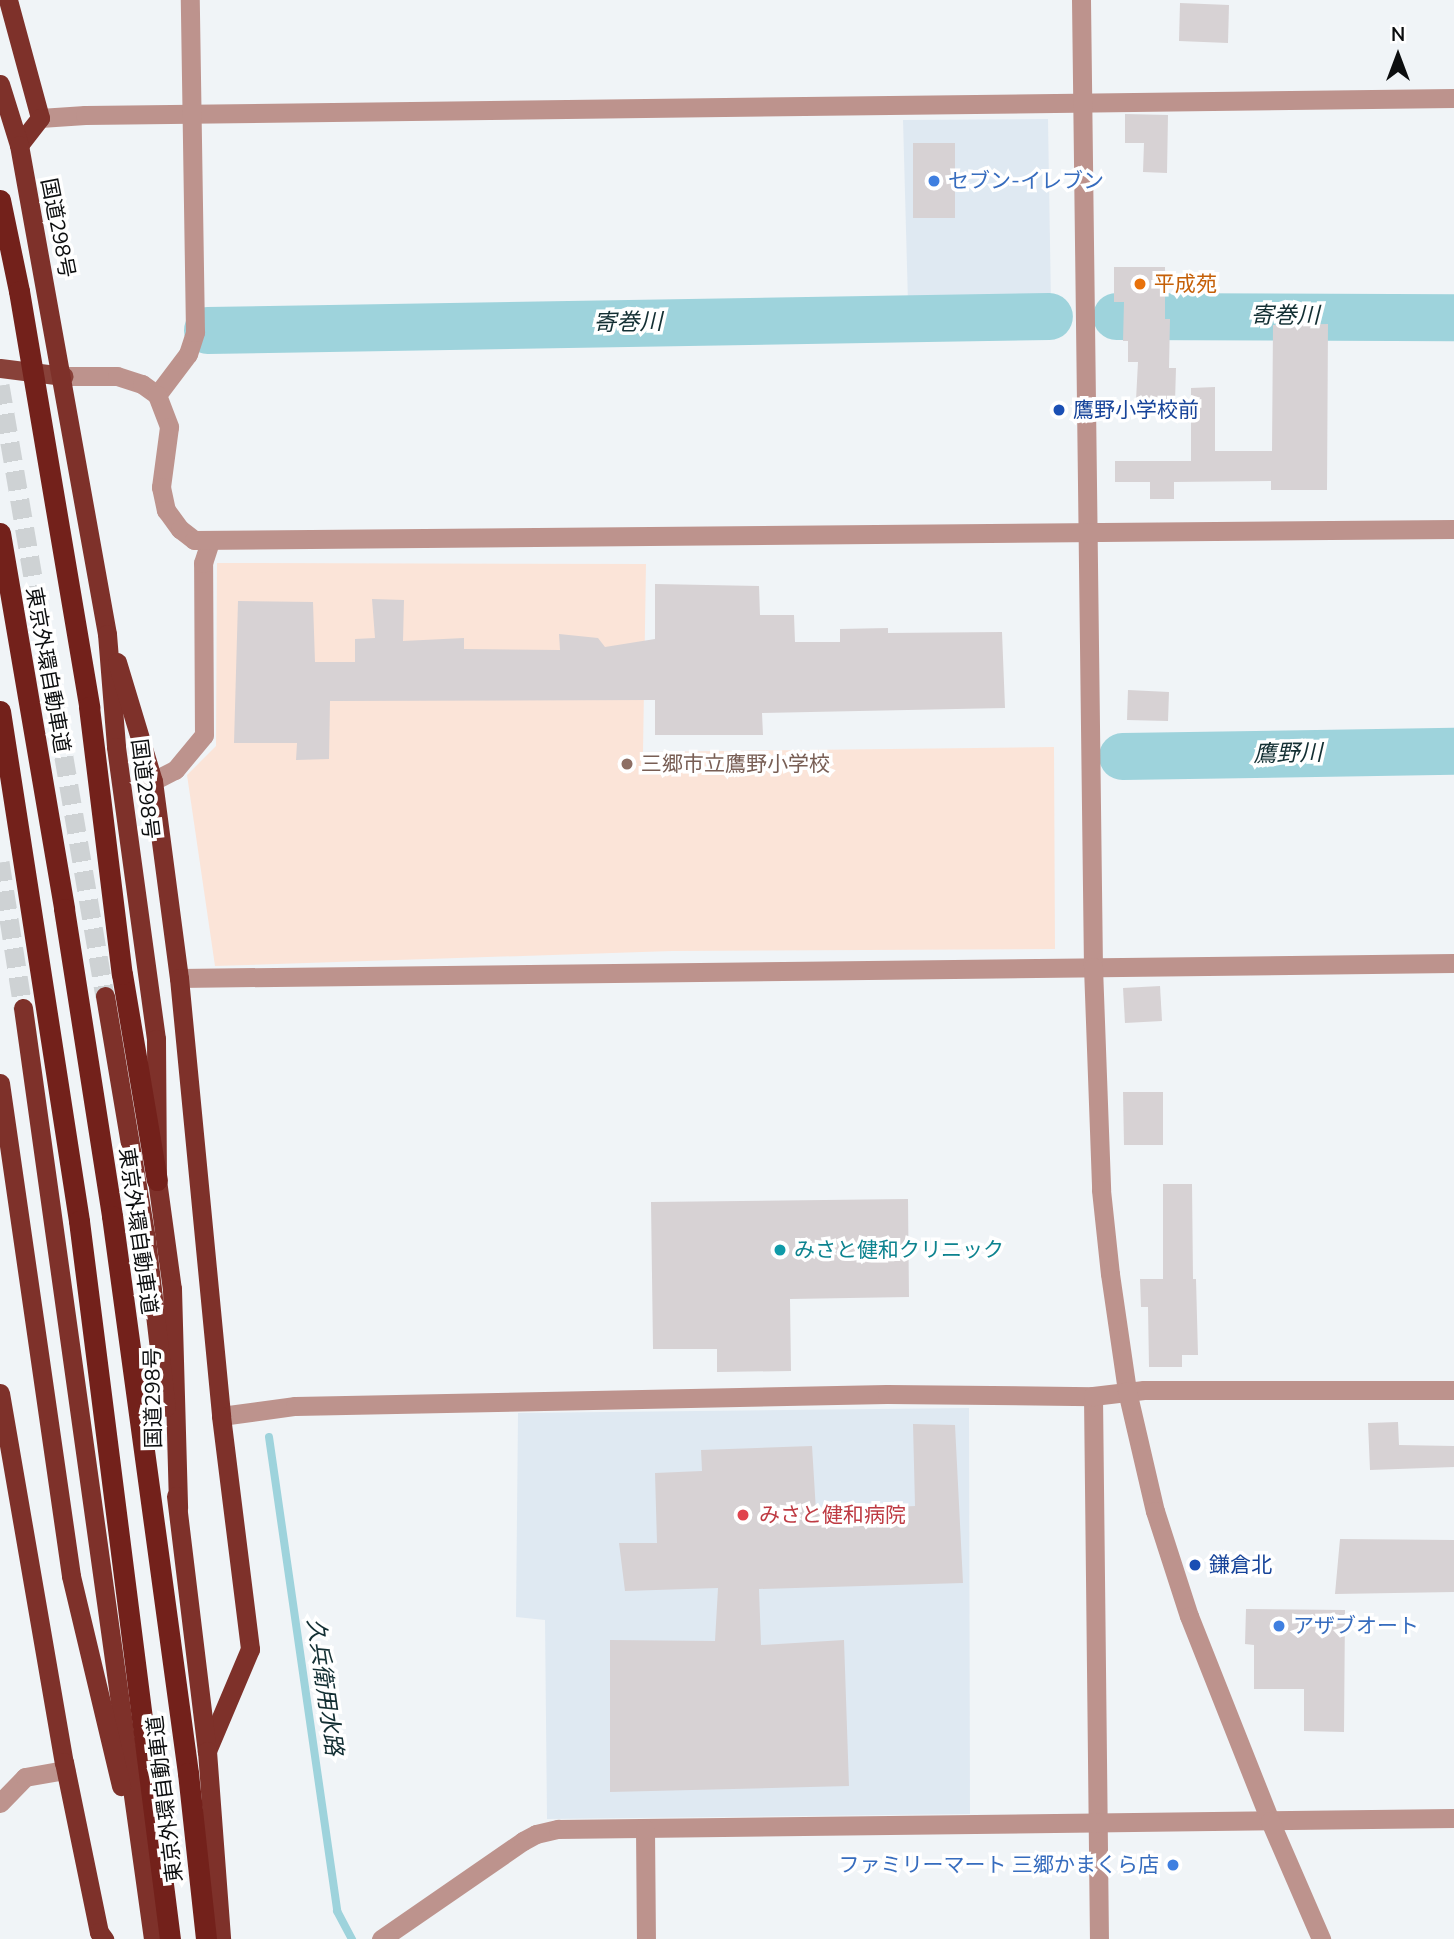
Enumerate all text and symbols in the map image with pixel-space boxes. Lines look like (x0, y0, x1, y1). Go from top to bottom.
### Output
north arrow (1363, 21, 1433, 91)
text: N (1391, 22, 1405, 48)
place label: セブン-イレブン (948, 168, 1104, 194)
marker: セブン-イレブン (926, 173, 942, 189)
street label: 国道298号 (36, 176, 80, 280)
place label: 平成苑 (1154, 271, 1217, 297)
marker: 平成苑 (1132, 276, 1148, 292)
water label: 寄巻川 (1251, 302, 1319, 330)
water label: 寄巻川 (593, 309, 663, 337)
place label: 鷹野小学校前 (1073, 397, 1199, 423)
marker: 鷹野小学校前 (1051, 402, 1067, 418)
street label: 東京外環自動車道 (21, 585, 75, 755)
street label: 国道298号 (126, 737, 164, 841)
water label: 鷹野川 (1253, 740, 1323, 768)
place label: 三郷市立鷹野小学校 (641, 751, 830, 777)
marker: 三郷市立鷹野小学校 (619, 756, 635, 772)
street label: 東京外環自動車道 (114, 1146, 162, 1316)
place label: みさと健和クリニック (794, 1237, 1004, 1263)
marker: みさと健和クリニック (772, 1242, 788, 1258)
street label: 国道298号 (140, 1347, 166, 1449)
place label: みさと健和病院 (759, 1502, 906, 1528)
marker: みさと健和病院 (733, 1505, 753, 1525)
place label: 鎌倉北 (1209, 1552, 1272, 1578)
marker: 鎌倉北 (1187, 1557, 1203, 1573)
place label: アザブオート (1293, 1613, 1419, 1639)
water label: 久兵衛用水路 (301, 1617, 347, 1757)
marker: アザブオート (1271, 1618, 1287, 1634)
street label: 東京外環自動車道 (142, 1714, 188, 1884)
place label: ファミリーマート 三郷かまくら店 (839, 1852, 1159, 1878)
marker: ファミリーマート 三郷かまくら店 (1165, 1857, 1181, 1873)

